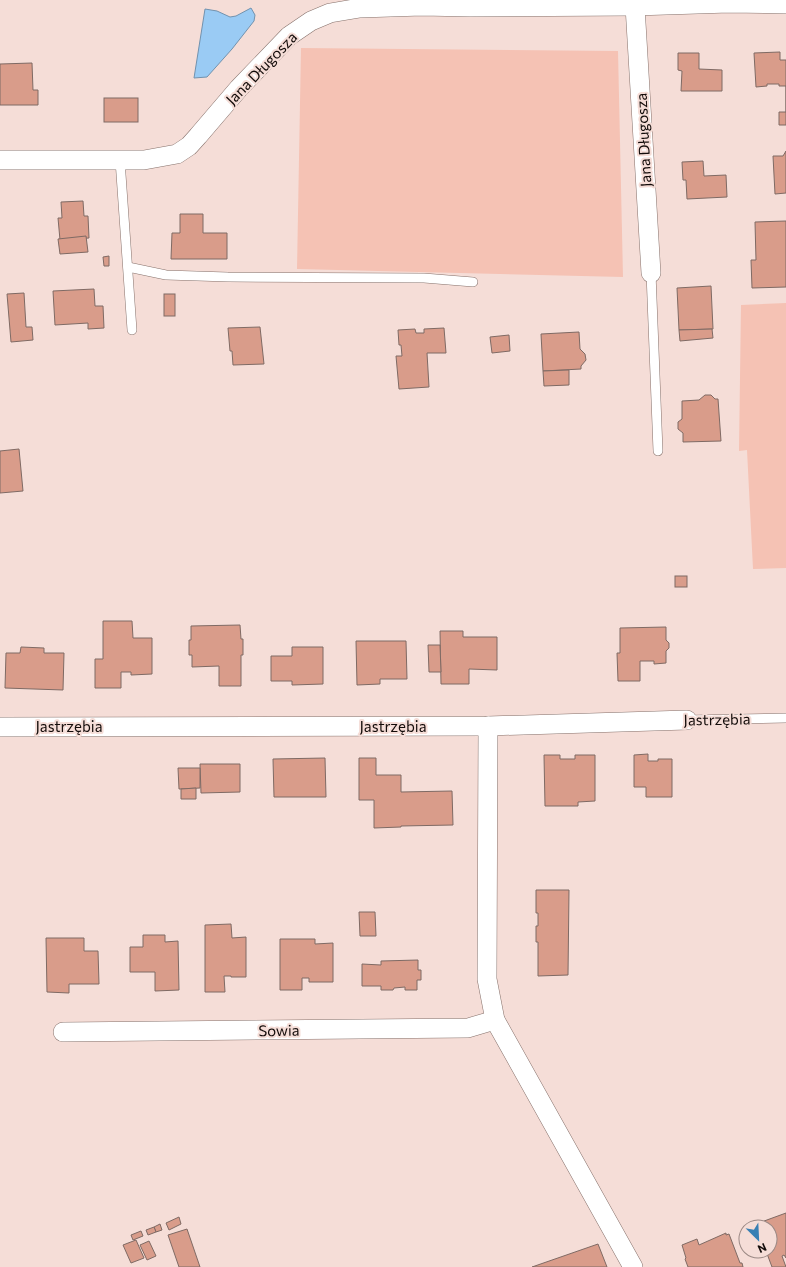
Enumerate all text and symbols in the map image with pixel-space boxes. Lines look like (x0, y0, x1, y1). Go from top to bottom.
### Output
street label: Jana Długosza (222, 28, 300, 108)
street label: Jana Długosza (632, 92, 654, 188)
street label: Jastrzębia (683, 709, 751, 729)
street label: Jastrzębia (35, 717, 103, 735)
street label: Jastrzębia (359, 717, 427, 735)
street label: Sowia (258, 1021, 300, 1039)
north arrow (738, 1219, 778, 1259)
text: N (756, 1241, 769, 1256)

